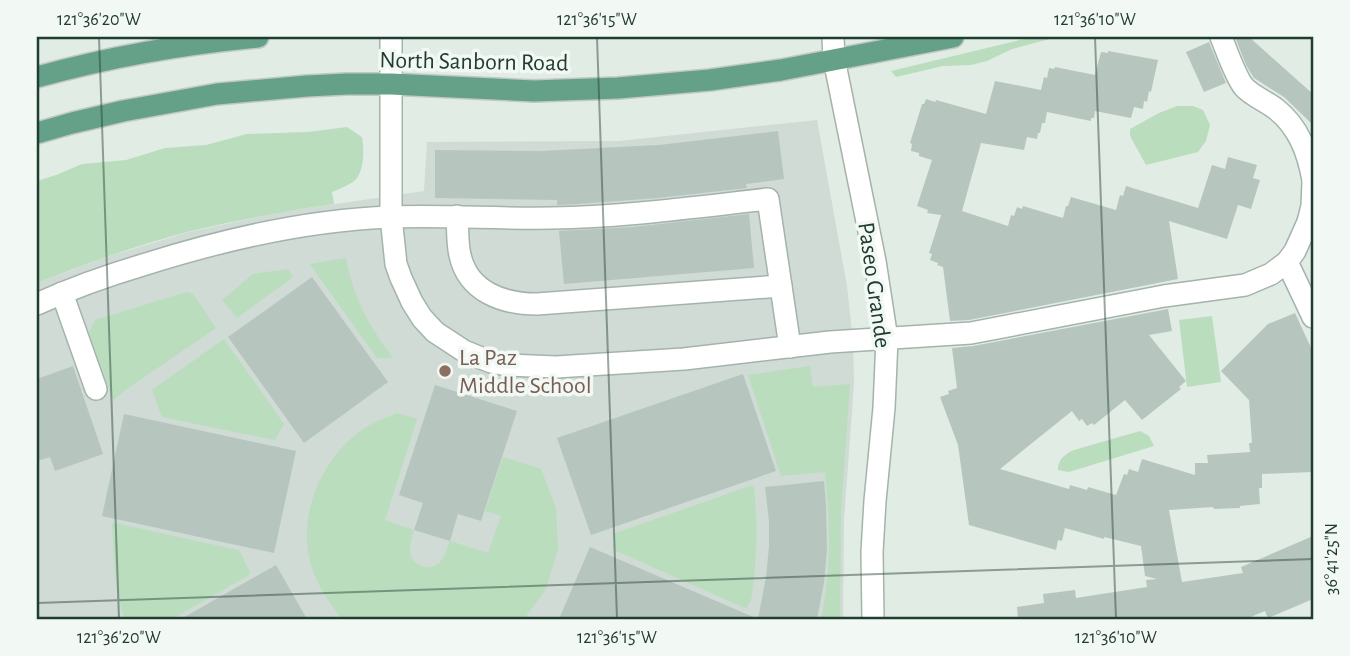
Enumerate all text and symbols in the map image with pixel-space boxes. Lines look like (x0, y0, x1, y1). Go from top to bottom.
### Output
text: 121°36'20"W (57, 11, 141, 29)
text: 121°36'15"W (557, 11, 637, 29)
text: 121°36'10"W (1054, 11, 1136, 29)
street label: North Sanborn Road (379, 48, 569, 76)
street label: Paseo Grande (853, 221, 895, 350)
place label: La Paz Middle School (459, 346, 592, 398)
marker: La Paz Middle School (437, 363, 453, 379)
text: 36°41'25"N (1323, 523, 1341, 595)
text: 121°36'20"W (77, 629, 161, 647)
text: 121°36'15"W (577, 629, 657, 647)
text: 121°36'10"W (1075, 629, 1157, 647)

